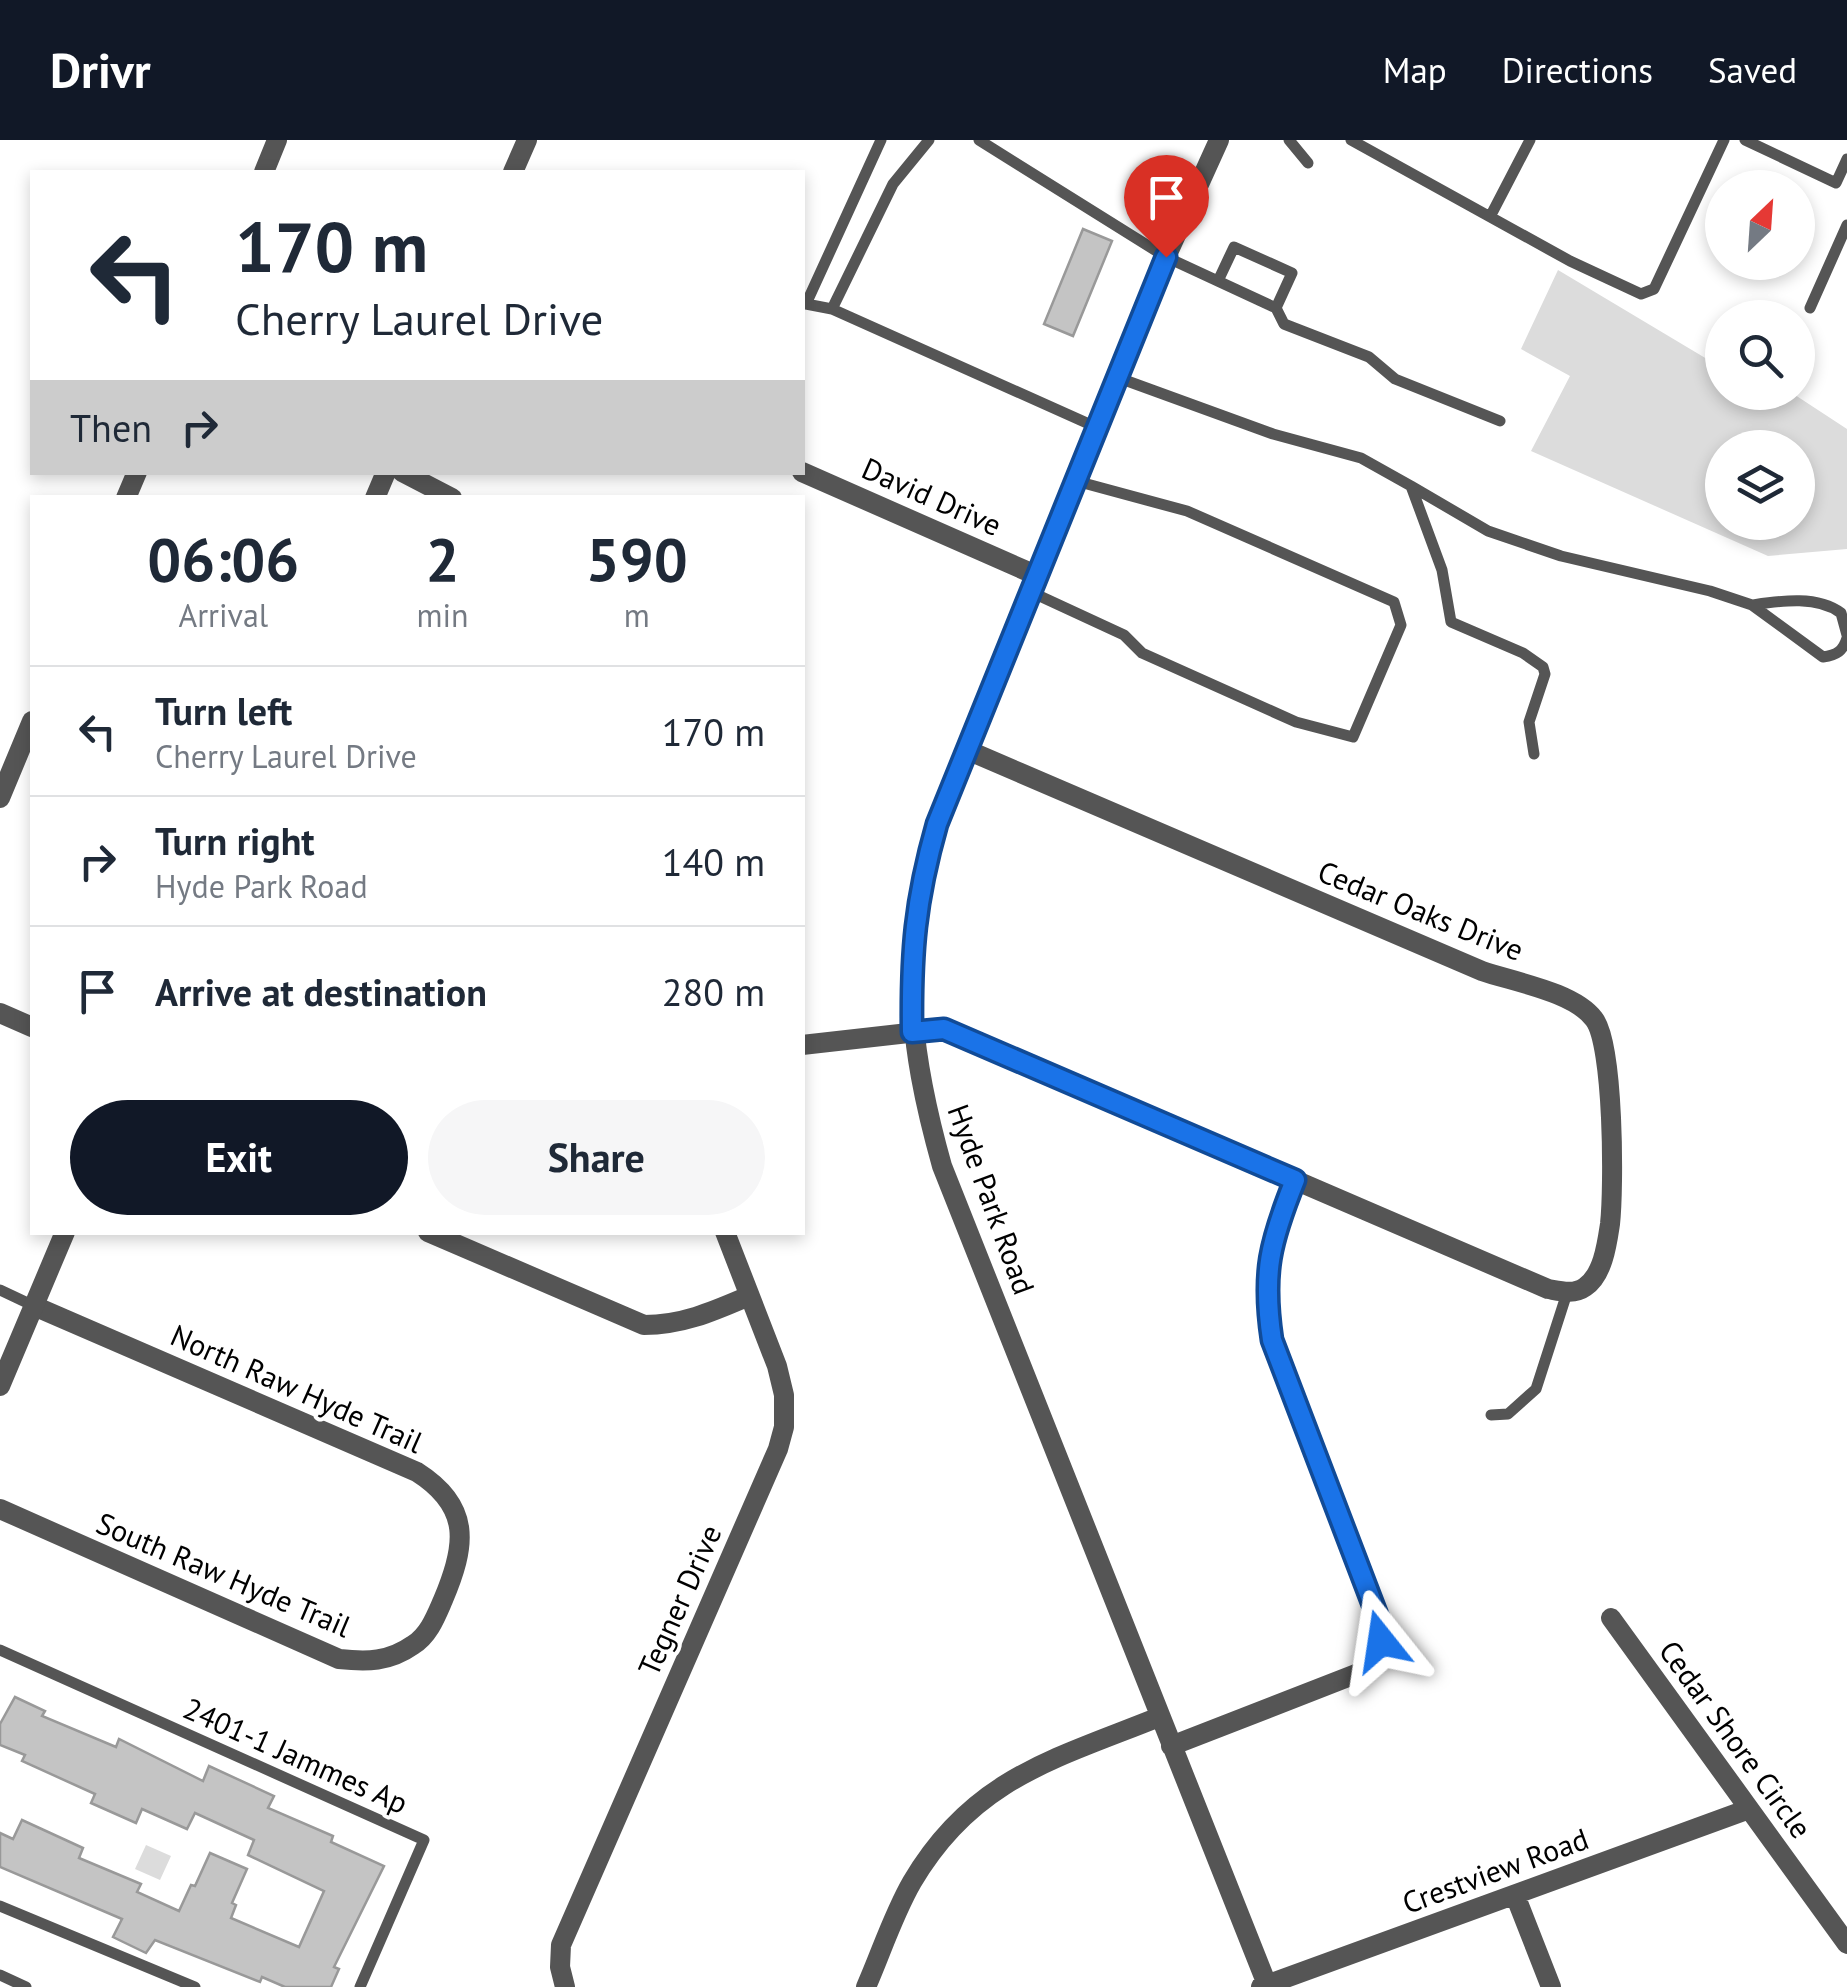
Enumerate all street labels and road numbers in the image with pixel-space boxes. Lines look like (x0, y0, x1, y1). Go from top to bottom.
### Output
street label: David Drive (856, 448, 1008, 544)
street label: Cedar Oaks Drive (1313, 851, 1529, 969)
street label: Hyde Park Road (940, 1099, 1044, 1299)
street label: North Raw Hyde Trail (165, 1315, 429, 1461)
street label: South Raw Hyde Trail (91, 1503, 357, 1645)
street label: Tegner Drive (628, 1519, 730, 1681)
street label: Cedar Shore Circle (1651, 1632, 1821, 1846)
street label: 2401-1 Jammes Ap (178, 1688, 414, 1822)
street label: Crestview Road (1397, 1818, 1593, 1922)

